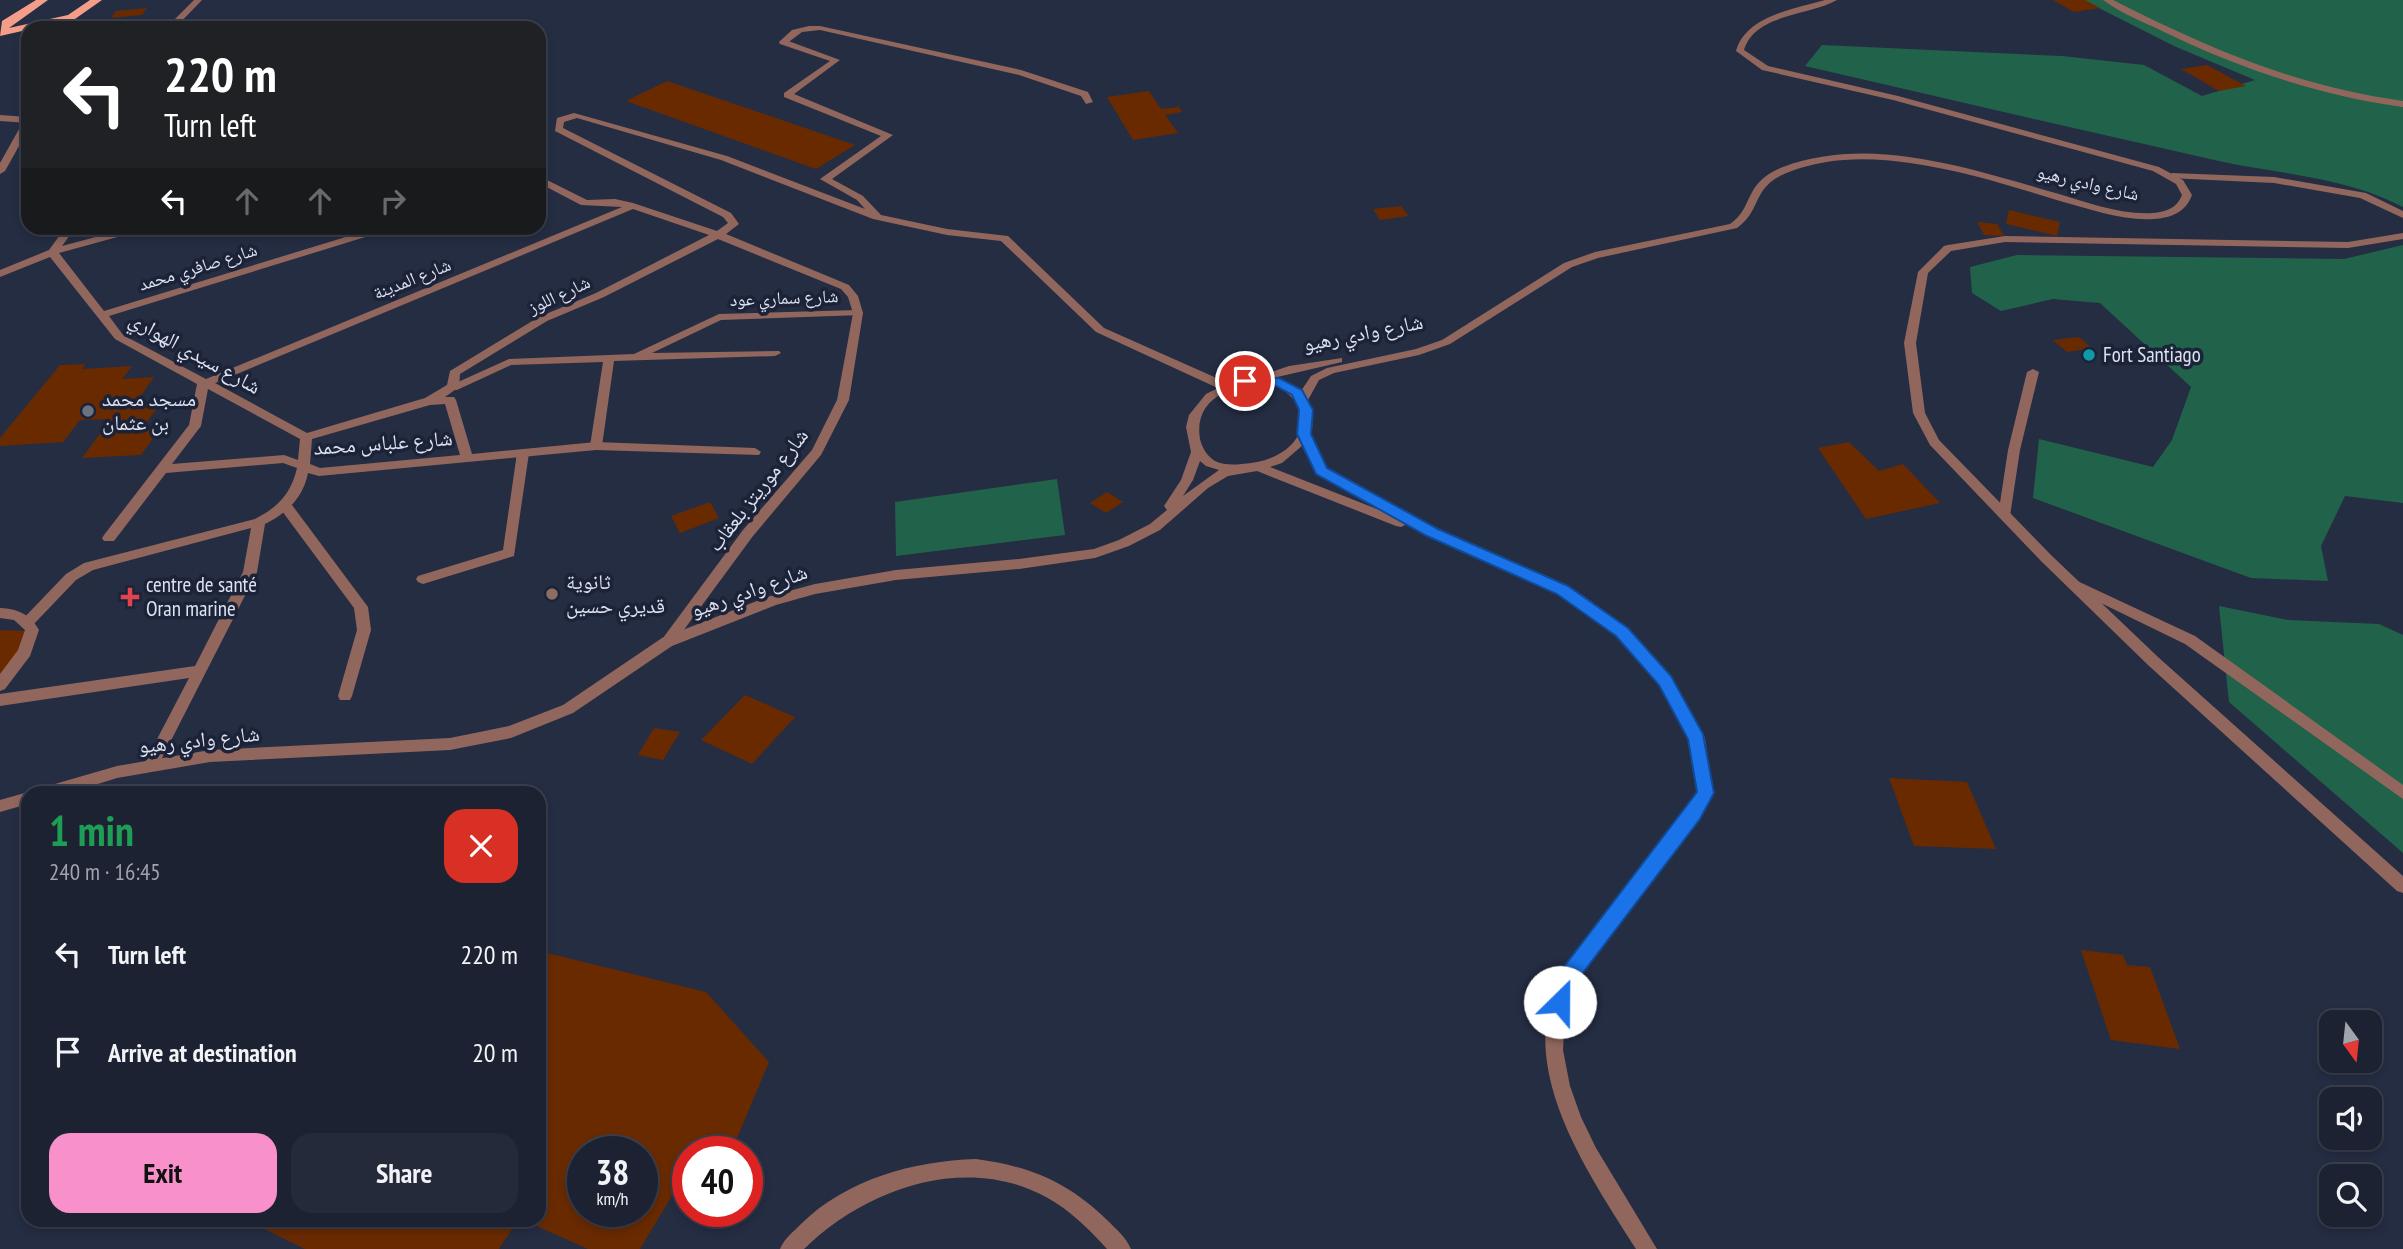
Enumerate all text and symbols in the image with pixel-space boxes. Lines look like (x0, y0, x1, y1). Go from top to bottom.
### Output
text: 220 m (164, 42, 277, 106)
icon: left (49, 49, 140, 140)
text: Turn left (164, 104, 256, 146)
street label: شارع وادي رهيو (2034, 160, 2141, 209)
icon: left (155, 182, 193, 220)
icon: ahead (228, 182, 266, 220)
icon: ahead (301, 182, 339, 220)
icon: right (374, 182, 412, 220)
street label: شارع صافري محمد (136, 238, 261, 299)
street label: شارع المدينة (370, 253, 454, 304)
street label: شارع اللوز (523, 270, 594, 319)
street label: شارع سماري عود (729, 284, 839, 314)
street label: شارع سيدي الهواري (123, 305, 266, 403)
street label: شارع وادي رهيو (1301, 308, 1426, 361)
place label: Fort Santiago (2103, 341, 2201, 368)
marker: Fort Santiago (2081, 347, 2097, 363)
pin (1215, 351, 1275, 411)
icon: arrive (1226, 362, 1264, 400)
place label: مسجد محمد بن عثمان (102, 385, 196, 436)
marker: مسجد محمد بن عثمان (80, 403, 96, 419)
street label: شارع موريتز بلعقاب (701, 423, 814, 557)
street label: شارع علباس محمد (312, 424, 453, 461)
street label: شارع وادي رهيو (687, 558, 812, 626)
place label: ثانوية قديري حسين (566, 568, 665, 622)
place label: centre de santé Oran marine (146, 571, 257, 622)
marker: ثانوية قديري حسين (544, 586, 560, 602)
marker: centre de santé Oran marine (120, 587, 140, 607)
street label: شارع وادي رهيو (137, 720, 261, 763)
text: 1 min (49, 803, 134, 858)
button: close (444, 809, 518, 883)
text: 240 m · 16:45 (49, 857, 161, 886)
icon: left (49, 935, 87, 973)
text: Turn left (108, 938, 186, 971)
text: 220 m (460, 938, 518, 971)
position arrow (1523, 965, 1597, 1039)
north arrow (2319, 1010, 2382, 1073)
map controls (2319, 1010, 2382, 1227)
icon: arrive (49, 1033, 87, 1071)
text: Arrive at destination (108, 1036, 297, 1069)
text: 20 m (472, 1036, 518, 1069)
button: sound (2319, 1087, 2382, 1150)
button: Exit (49, 1133, 277, 1213)
button: Share (291, 1133, 518, 1213)
speed limit sign: 40 (672, 1136, 763, 1227)
text: 38 (596, 1149, 629, 1195)
button: search (2319, 1164, 2382, 1227)
text: km/h (597, 1187, 628, 1210)

